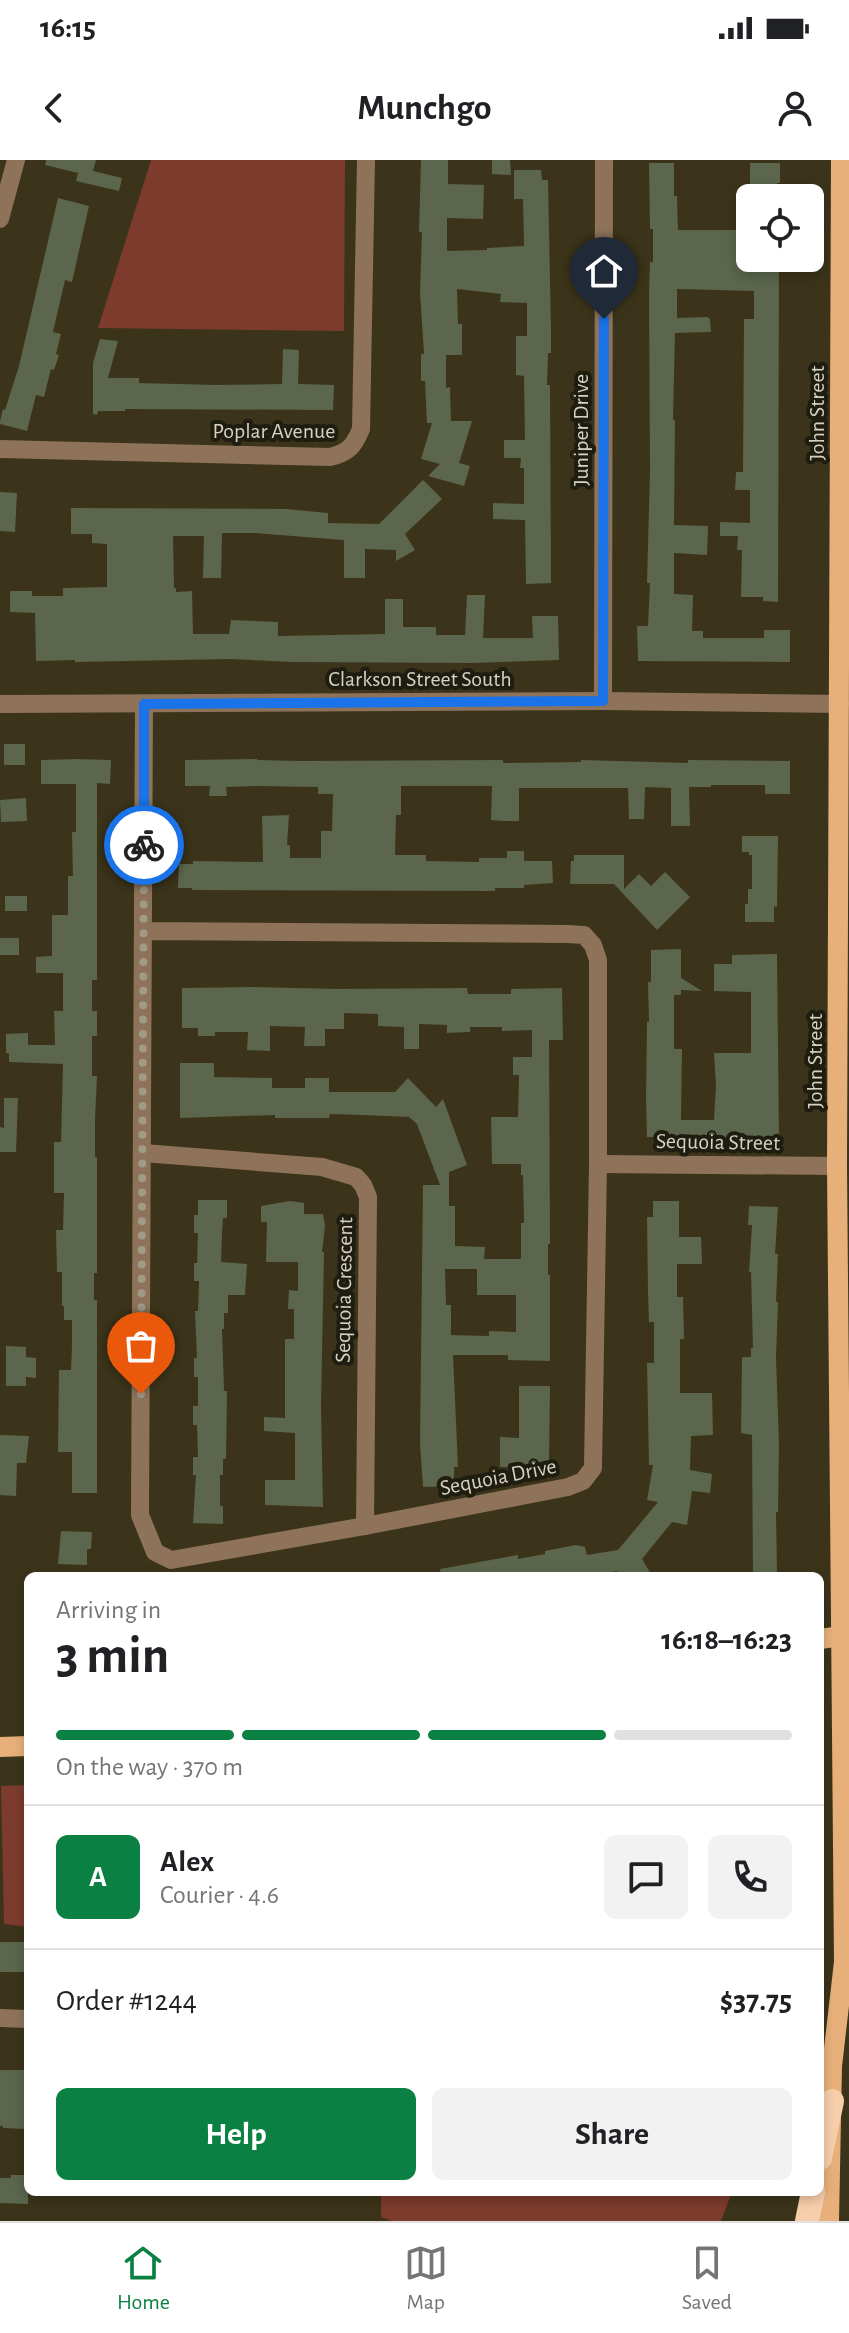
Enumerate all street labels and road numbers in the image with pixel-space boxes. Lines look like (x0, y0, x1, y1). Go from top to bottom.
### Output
street label: John Street (806, 365, 828, 461)
street label: Juniper Drive (570, 374, 592, 486)
street label: Poplar Avenue (213, 420, 335, 442)
street label: Clarkson Street South (328, 668, 512, 690)
street label: John Street (804, 1013, 826, 1109)
street label: Sequoia Street (656, 1130, 780, 1154)
street label: Sequoia Crescent (332, 1217, 356, 1363)
street label: Sequoia Drive (438, 1455, 558, 1499)

